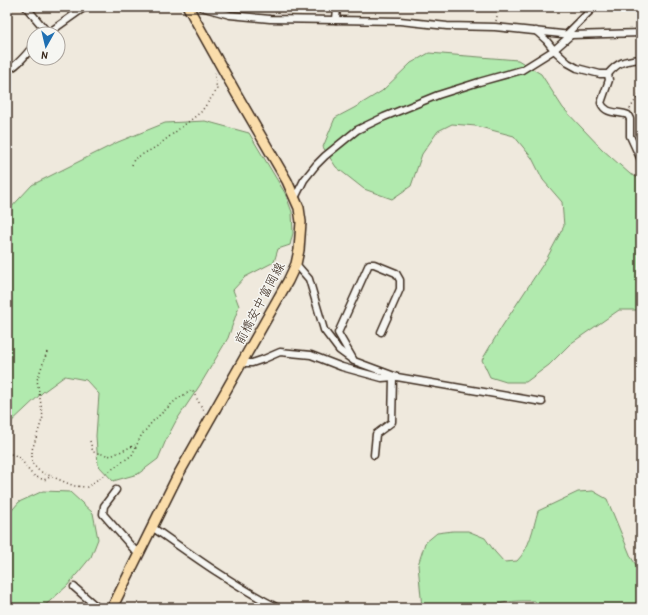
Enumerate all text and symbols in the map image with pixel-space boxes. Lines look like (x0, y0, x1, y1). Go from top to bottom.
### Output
north arrow (26, 26, 66, 66)
text: N (41, 49, 48, 63)
street label: 前橋安中富岡線 (230, 258, 289, 347)

